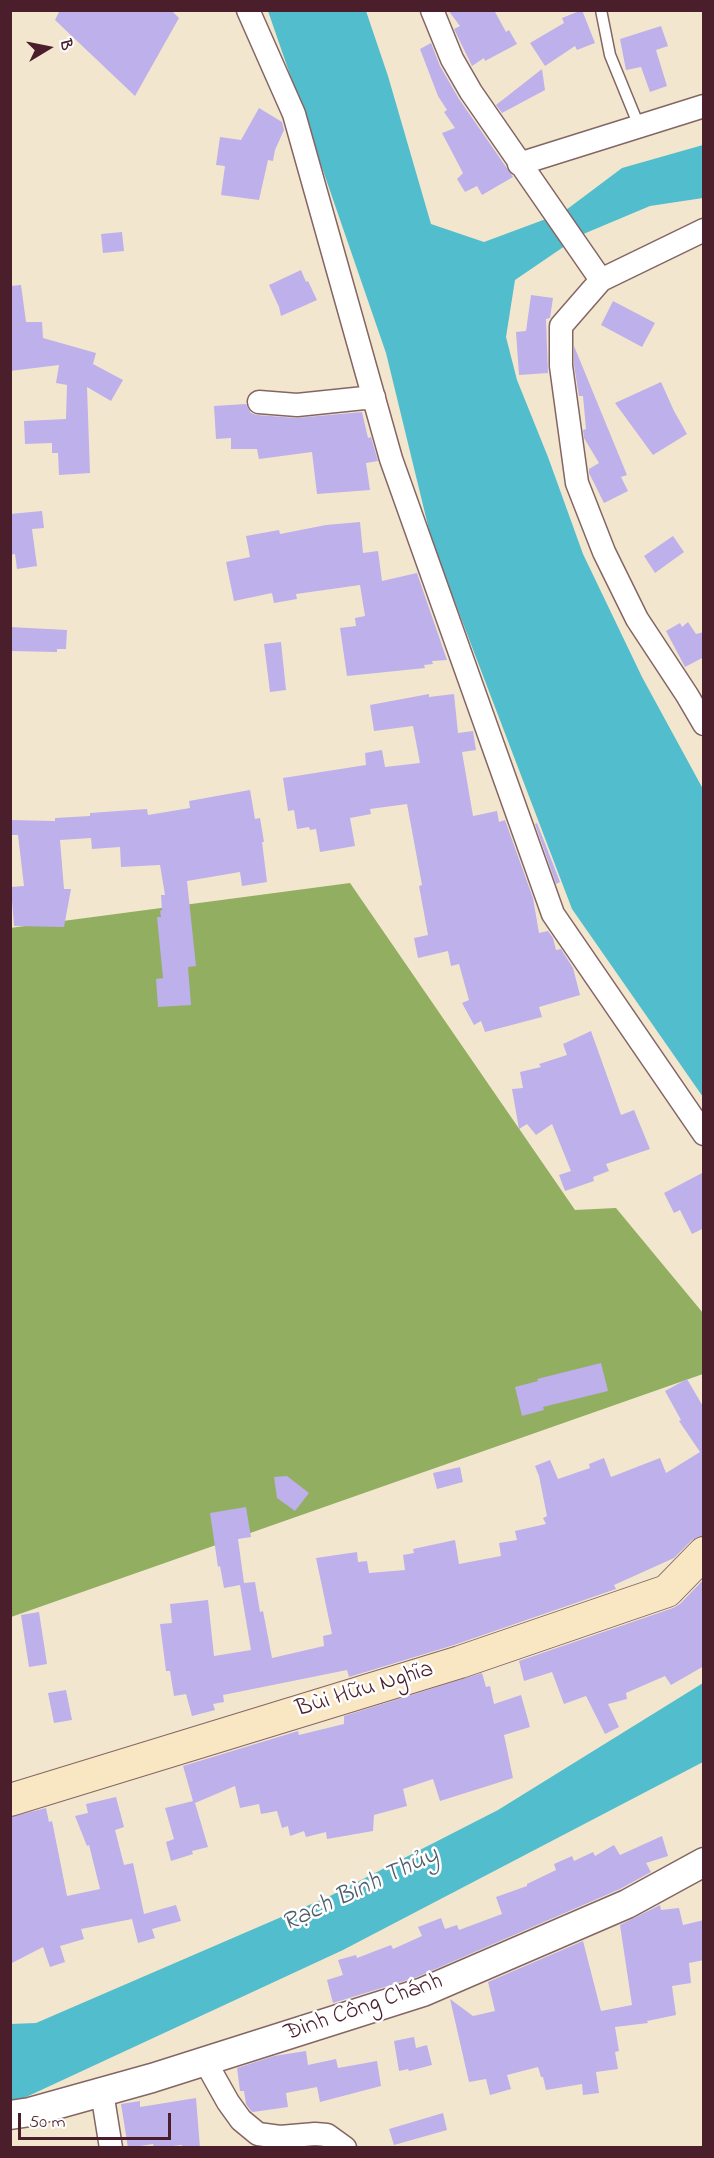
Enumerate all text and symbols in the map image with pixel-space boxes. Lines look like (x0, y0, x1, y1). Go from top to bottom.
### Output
north arrow (18, 18, 78, 78)
text: B (53, 37, 78, 52)
street label: Bùi Hữu Nghĩa (293, 1656, 437, 1726)
water label: Rạch Bình Thủy (278, 1841, 444, 1941)
street label: Đinh Công Chánh (281, 1968, 447, 2050)
scale bar (21, 2101, 174, 2139)
text: 50 m (29, 2110, 66, 2136)

